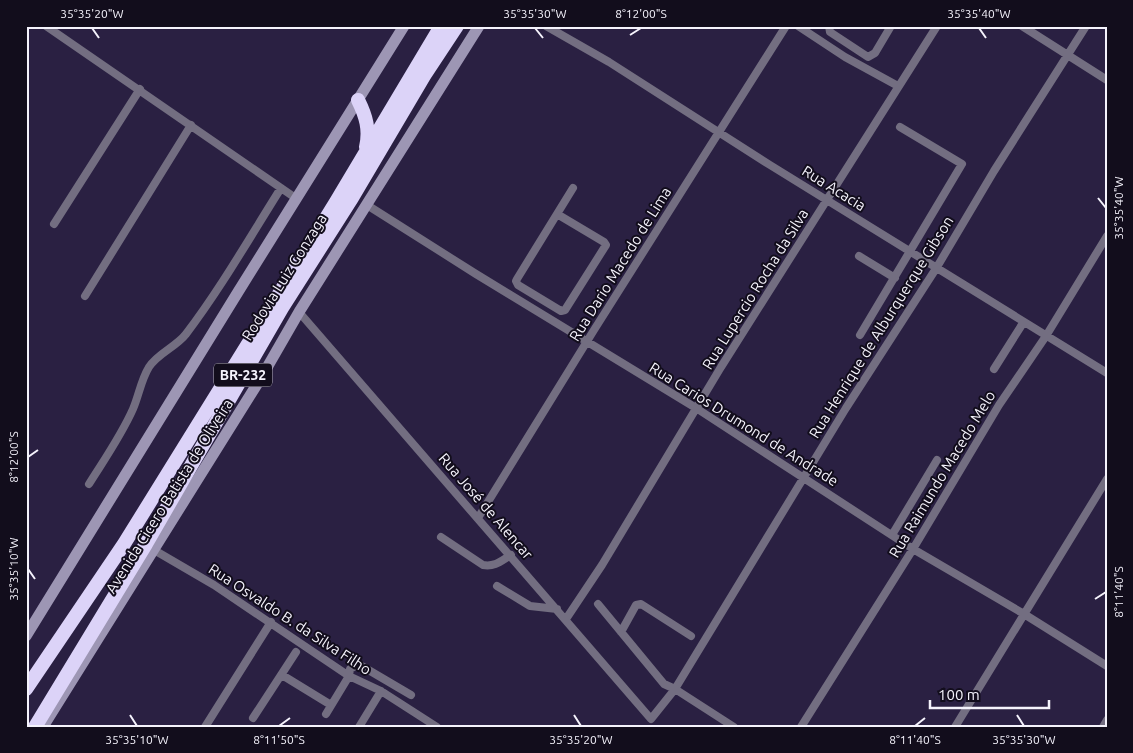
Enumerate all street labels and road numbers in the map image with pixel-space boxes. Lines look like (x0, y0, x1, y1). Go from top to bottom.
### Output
street label: Rua Acacia (799, 162, 869, 214)
street label: Rua Dario Macedo de Lima (566, 184, 674, 344)
street label: Rua Lupercio Rocha da Silva (699, 206, 811, 372)
street label: Rodovia Luiz Gonzaga (238, 211, 330, 343)
street label: Rua Henrique de Alburquerque Gibson (805, 213, 957, 441)
street label: Rua Carios Drumond de Andrade (646, 359, 842, 489)
road number: BR-232 (214, 364, 272, 386)
street label: Rua Raimundo Macedo Melo (885, 387, 999, 561)
street label: Avenida Cicero Batista de Oliveira (102, 396, 236, 596)
street label: Rua José de Alencar (435, 450, 537, 563)
street label: Rua Osvaldo B. da Silva Filho (206, 560, 374, 678)

